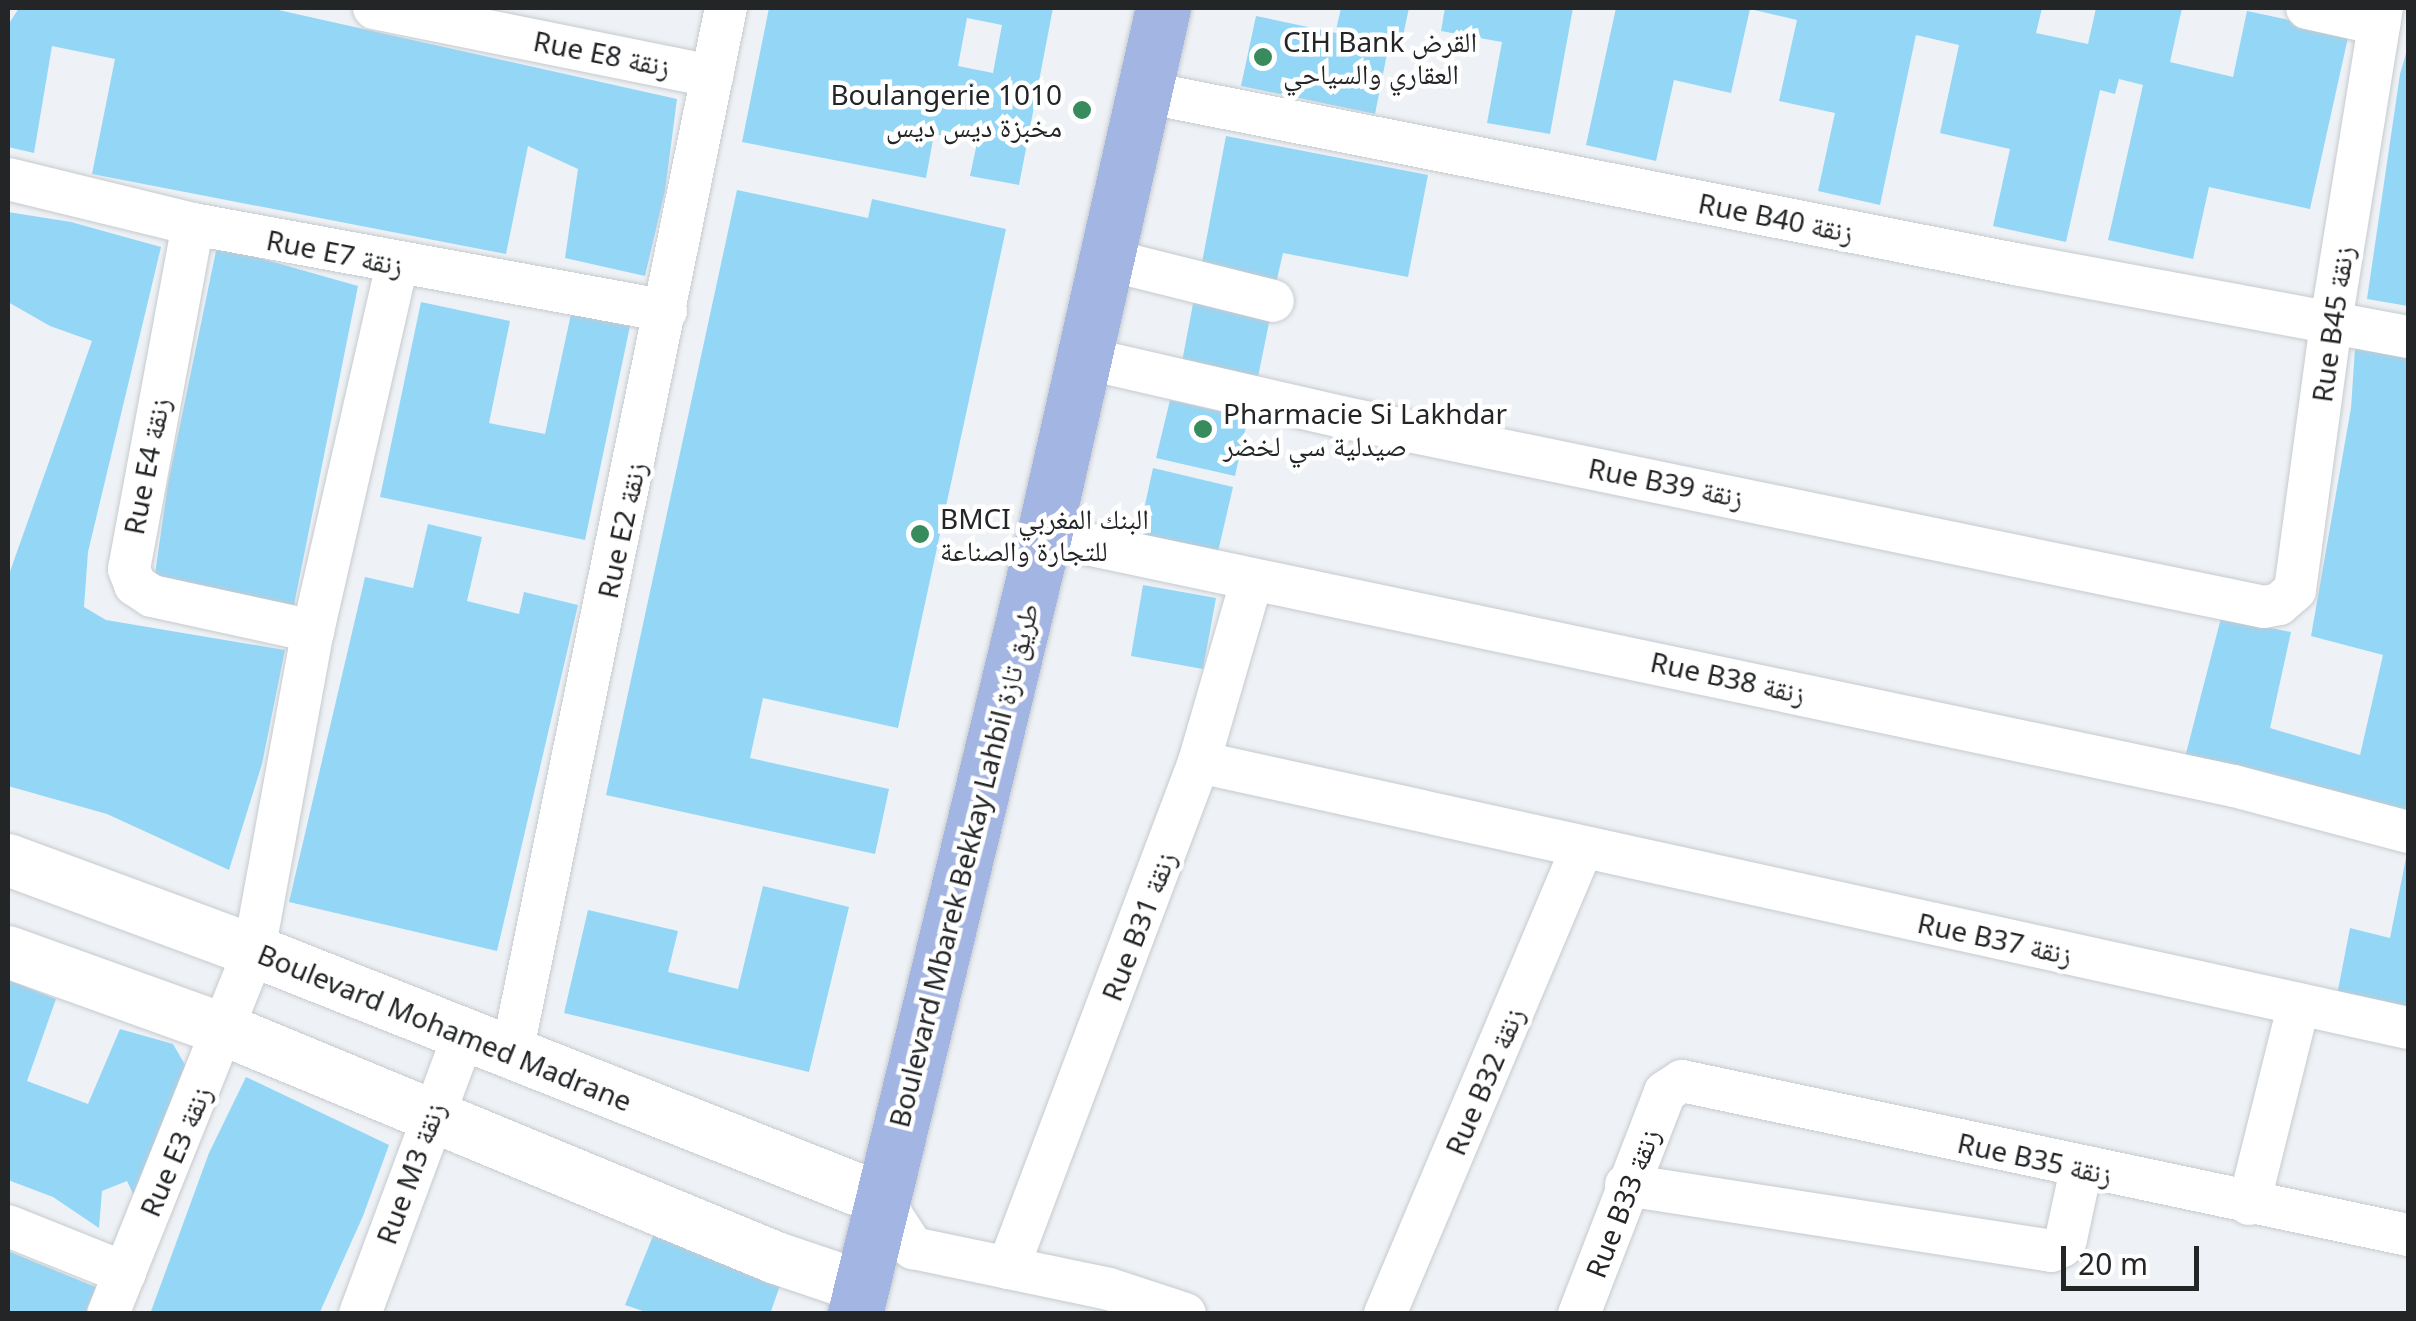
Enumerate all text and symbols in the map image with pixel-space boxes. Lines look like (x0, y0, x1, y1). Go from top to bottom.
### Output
street label: Rue E8 زنقة (531, 23, 673, 83)
place label: CIH Bank القرض العقاري والسياحي (1283, 24, 1477, 90)
marker: CIH Bank القرض العقاري والسياحي (1252, 46, 1274, 68)
place label: Boulangerie 1010 مخبزة ديس ديس (830, 77, 1062, 143)
marker: Boulangerie 1010 مخبزة ديس ديس (1071, 99, 1093, 121)
street label: Rue B40 زنقة (1696, 186, 1856, 248)
street label: Rue E7 زنقة (264, 222, 406, 282)
street label: Rue B45 زنقة (2304, 244, 2360, 404)
street label: Rue E4 زنقة (116, 395, 176, 537)
place label: Pharmacie Si Lakhdar صيدلية سي لخضر (1223, 396, 1507, 462)
marker: Pharmacie Si Lakhdar صيدلية سي لخضر (1192, 418, 1214, 440)
street label: Rue B39 زنقة (1586, 451, 1746, 513)
street label: Rue E2 زنقة (590, 459, 652, 601)
place label: BMCI البنك المغربي للتجارة والصناعة (940, 501, 1149, 567)
marker: BMCI البنك المغربي للتجارة والصناعة (909, 523, 931, 545)
street label: Boulevard Mbarek Bekkay Lahbil طريق تازة (881, 599, 1045, 1131)
street label: Rue B38 زنقة (1648, 644, 1808, 710)
street label: Rue B31 زنقة (1094, 847, 1182, 1005)
street label: Rue B37 زنقة (1915, 905, 2075, 971)
street label: Boulevard Mohamed Madrane (253, 936, 637, 1118)
street label: Rue B32 زنقة (1438, 1002, 1530, 1160)
street label: Rue E3 زنقة (132, 1081, 218, 1221)
street label: Rue M3 زنقة (369, 1097, 451, 1249)
street label: Rue B33 زنقة (1578, 1124, 1666, 1282)
street label: Rue B35 زنقة (1955, 1125, 2115, 1191)
scale bar (2066, 1226, 2204, 1288)
text: 20 m (2078, 1243, 2148, 1284)

